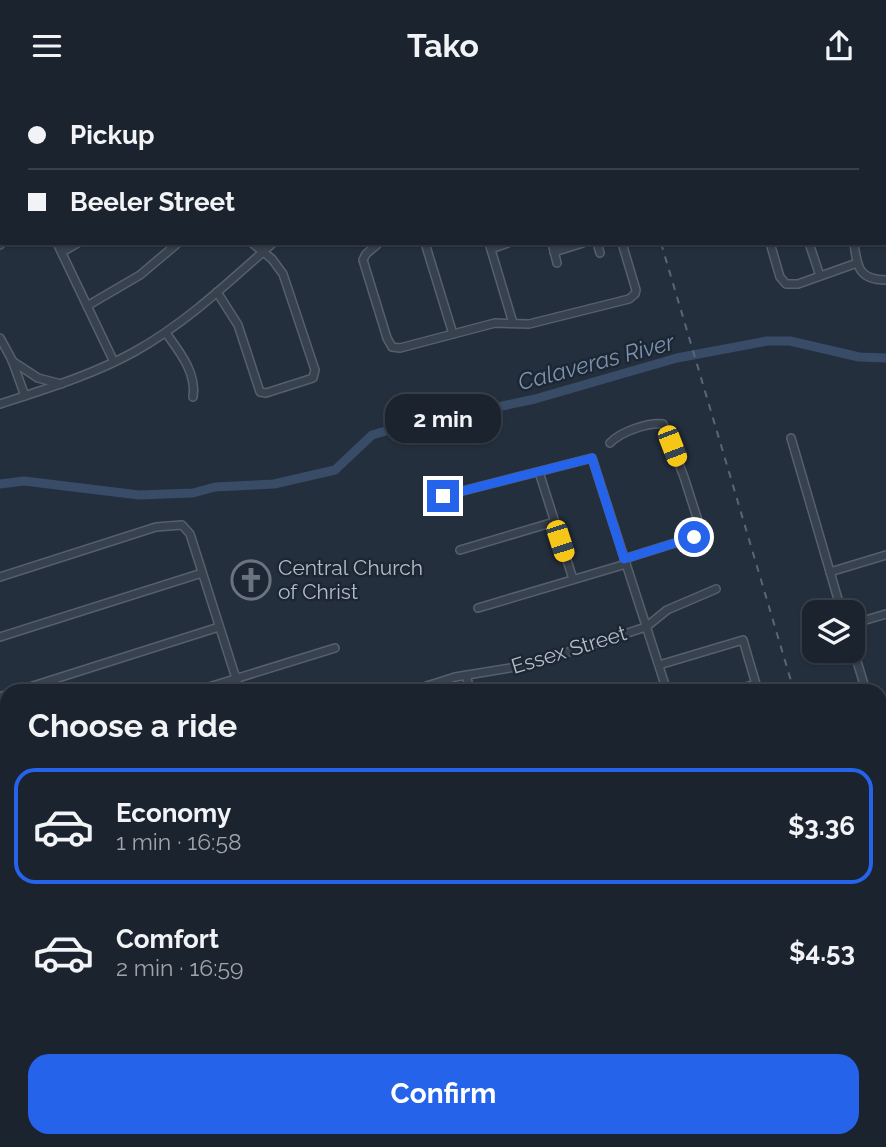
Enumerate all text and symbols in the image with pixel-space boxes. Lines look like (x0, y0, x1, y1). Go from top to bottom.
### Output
icon: menu (28, 27, 66, 65)
text: Tako (407, 27, 479, 64)
icon: share (820, 27, 858, 65)
text: Pickup (70, 120, 155, 150)
text: Beeler Street (70, 187, 235, 217)
water label: Calaveras River (515, 327, 678, 395)
callout: 2 min (385, 395, 501, 443)
text: 2 min (413, 405, 473, 432)
car (655, 423, 690, 469)
route end (427, 480, 459, 512)
car (544, 518, 577, 564)
route start (678, 521, 710, 553)
place label: Central Church of Christ (278, 555, 423, 604)
church icon: Central Church of Christ (230, 559, 272, 601)
map controls (802, 600, 865, 663)
button: layers (802, 600, 865, 663)
street label: Essex Street (508, 620, 629, 679)
text: Choose a ride (28, 707, 237, 744)
icon: car (32, 795, 95, 858)
text: Economy (116, 798, 231, 828)
text: $3.36 (788, 811, 855, 841)
text: 1 min · 16:58 (116, 828, 242, 855)
icon: car (32, 921, 95, 984)
text: Comfort (116, 924, 219, 954)
text: $4.53 (789, 937, 855, 967)
text: 2 min · 16:59 (116, 954, 244, 981)
button: Confirm (28, 1054, 859, 1134)

